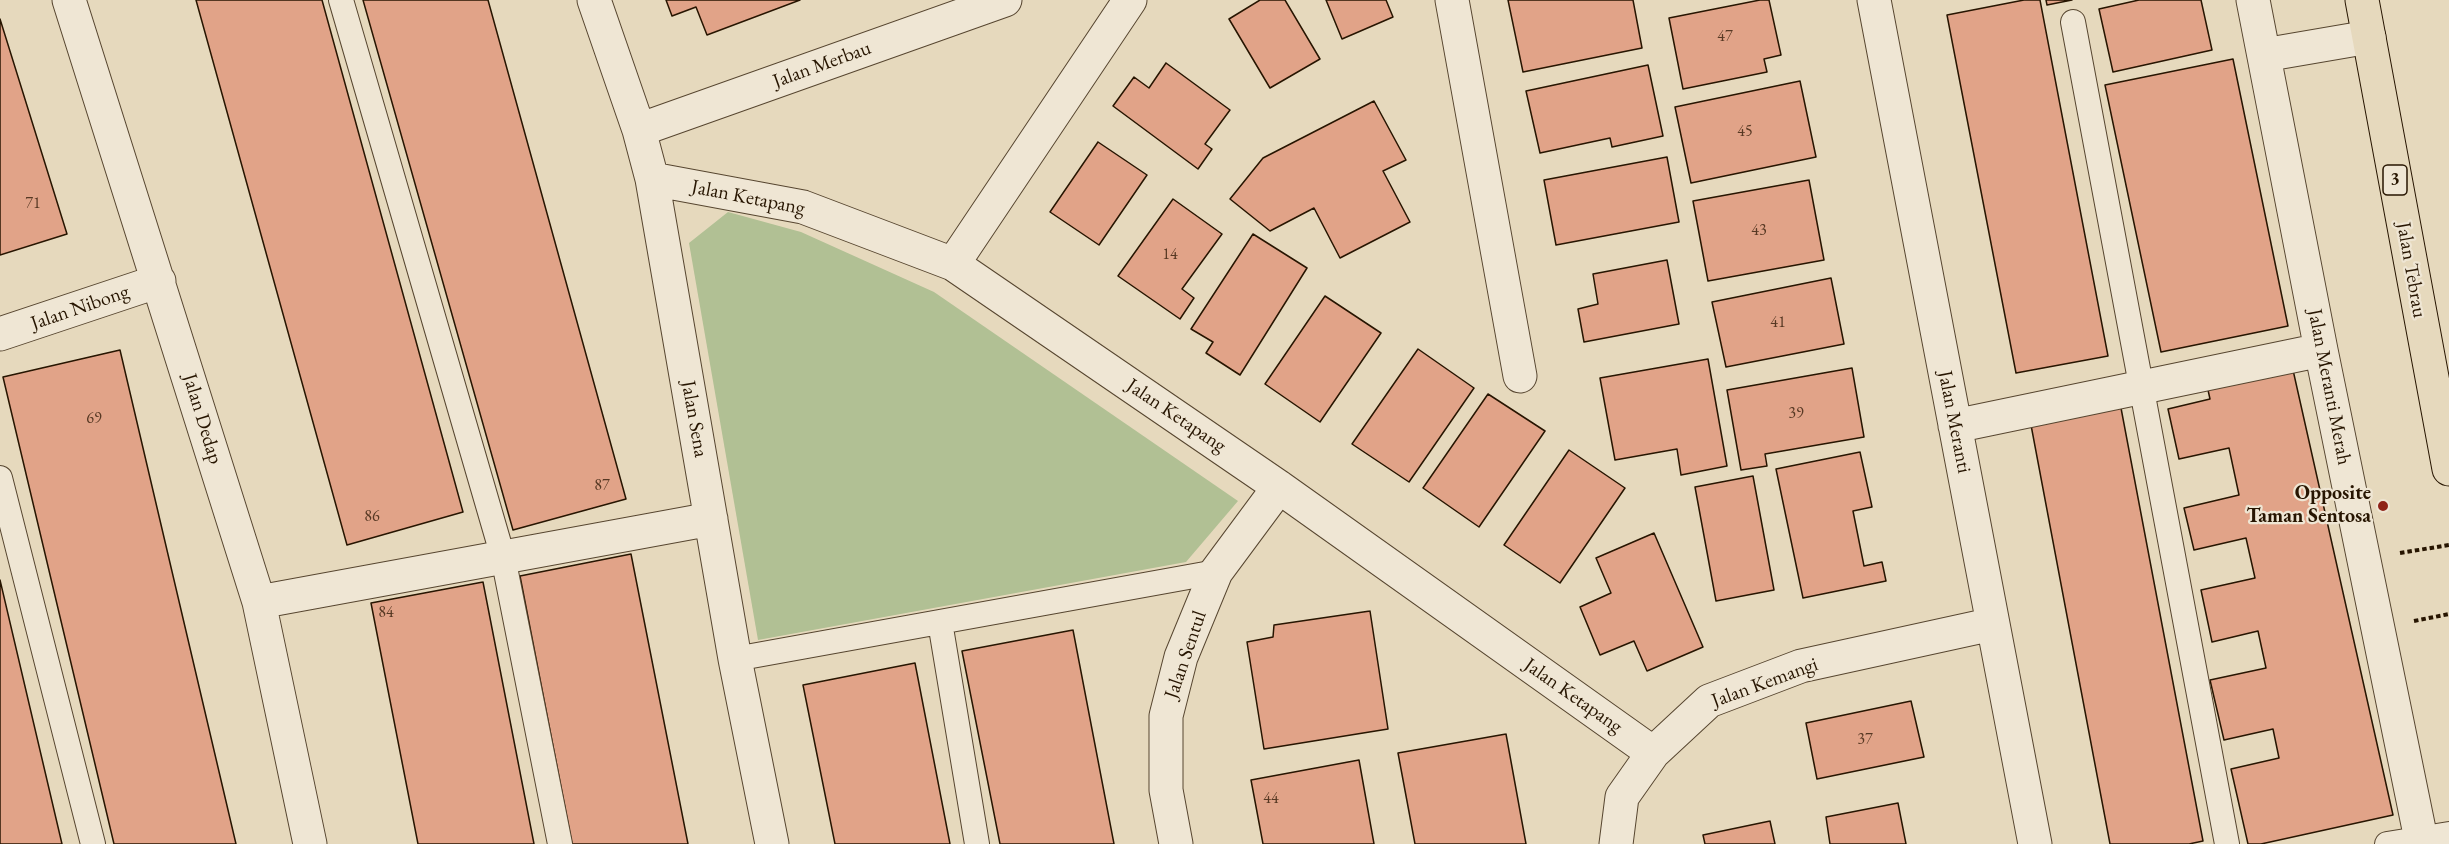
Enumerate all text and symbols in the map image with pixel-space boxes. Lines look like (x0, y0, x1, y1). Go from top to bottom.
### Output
house number: 47 (1717, 27, 1733, 47)
street label: Jalan Merbau (770, 36, 874, 94)
house number: 45 (1737, 122, 1753, 142)
road number: 3 (2383, 165, 2407, 195)
street label: Jalan Ketapang (689, 175, 807, 221)
house number: 71 (25, 194, 41, 214)
street label: Jalan Tebrau (2391, 220, 2431, 320)
house number: 43 (1751, 221, 1767, 241)
house number: 14 (1162, 245, 1178, 265)
street label: Jalan Nibong (28, 280, 132, 336)
street label: Jalan Meranti Merah (2302, 307, 2356, 467)
house number: 41 (1770, 313, 1786, 333)
street label: Jalan Meranti (1932, 369, 1976, 475)
street label: Jalan Dedap (177, 371, 227, 467)
street label: Jalan Ketapang (1122, 374, 1230, 458)
street label: Jalan Sena (675, 379, 713, 459)
house number: 39 (1788, 404, 1804, 424)
house number: 69 (86, 409, 102, 429)
house number: 87 (594, 476, 610, 496)
place label: Opposite Taman Sentosa (2247, 482, 2371, 529)
marker: Opposite Taman Sentosa (2376, 499, 2390, 513)
house number: 86 (364, 507, 380, 527)
house number: 84 (378, 603, 394, 623)
street label: Jalan Sentul (1160, 608, 1212, 702)
street label: Jalan Ketapang (1519, 653, 1627, 739)
street label: Jalan Kemangi (1709, 653, 1821, 713)
house number: 37 (1857, 730, 1873, 750)
house number: 44 (1263, 789, 1279, 809)

